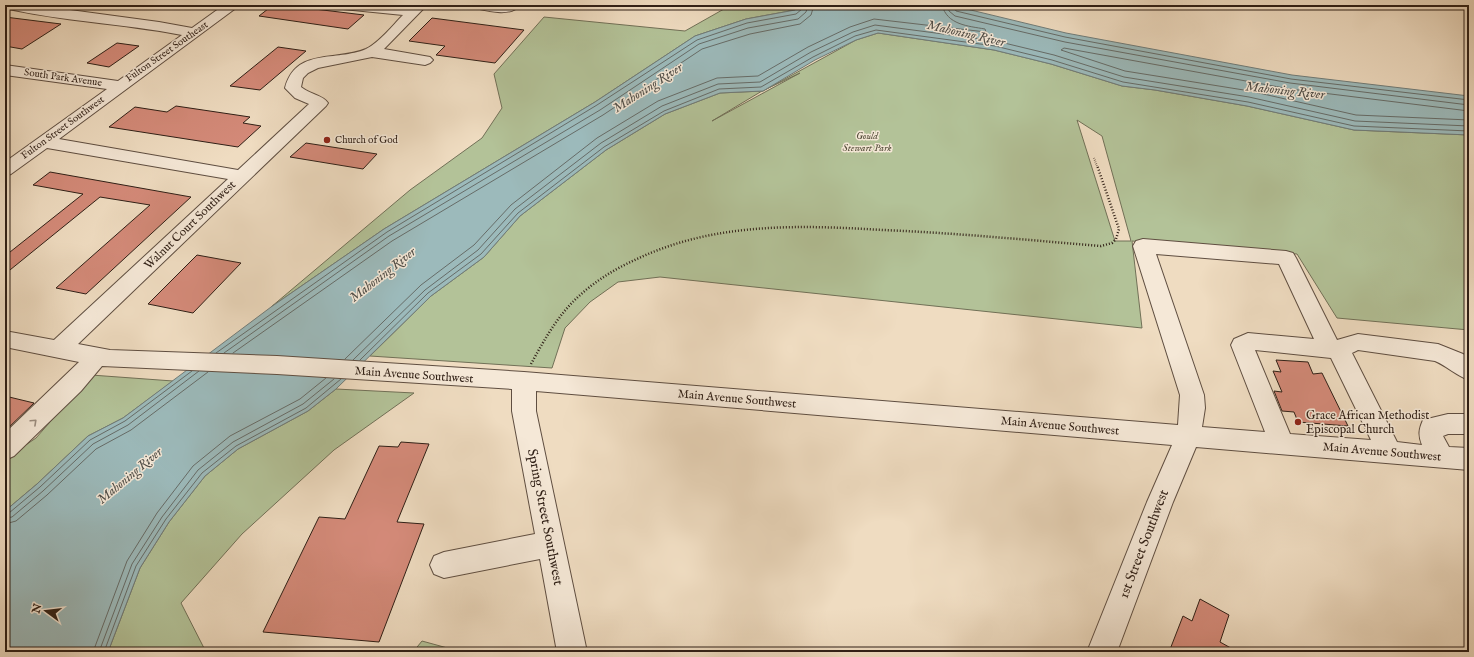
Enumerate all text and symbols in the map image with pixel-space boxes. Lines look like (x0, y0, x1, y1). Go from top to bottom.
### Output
water label: Mahoning River (925, 17, 1007, 52)
street label: Fulton Street Southeast (123, 18, 211, 85)
water label: Mahoning River (610, 59, 687, 118)
street label: South Park Avenue (23, 66, 103, 90)
water label: Mahoning River (1244, 78, 1326, 105)
street label: Fulton Street Southwest (19, 93, 108, 163)
park label: Gould Stewart Park (843, 130, 891, 155)
place label: Church of God (335, 134, 399, 147)
marker: Church of God (322, 135, 332, 145)
street label: Walnut Court Southwest (141, 177, 239, 273)
water label: Mahoning River (346, 243, 421, 307)
street label: Main Avenue Southwest (354, 363, 474, 387)
street label: Main Avenue Southwest (677, 386, 797, 412)
place label: Grace African Methodist Episcopal Church (1306, 408, 1429, 438)
street label: Main Avenue Southwest (1000, 413, 1120, 439)
marker: Grace African Methodist Episcopal Church (1293, 417, 1303, 427)
one-way arrow (29, 420, 36, 427)
street label: Main Avenue Southwest (1322, 439, 1442, 465)
water label: Mahoning River (94, 443, 167, 509)
street label: Spring Street Southwest (523, 447, 567, 587)
street label: 1st Street Southwest (1115, 487, 1173, 601)
north arrow (26, 591, 66, 631)
text: N (29, 602, 45, 616)

